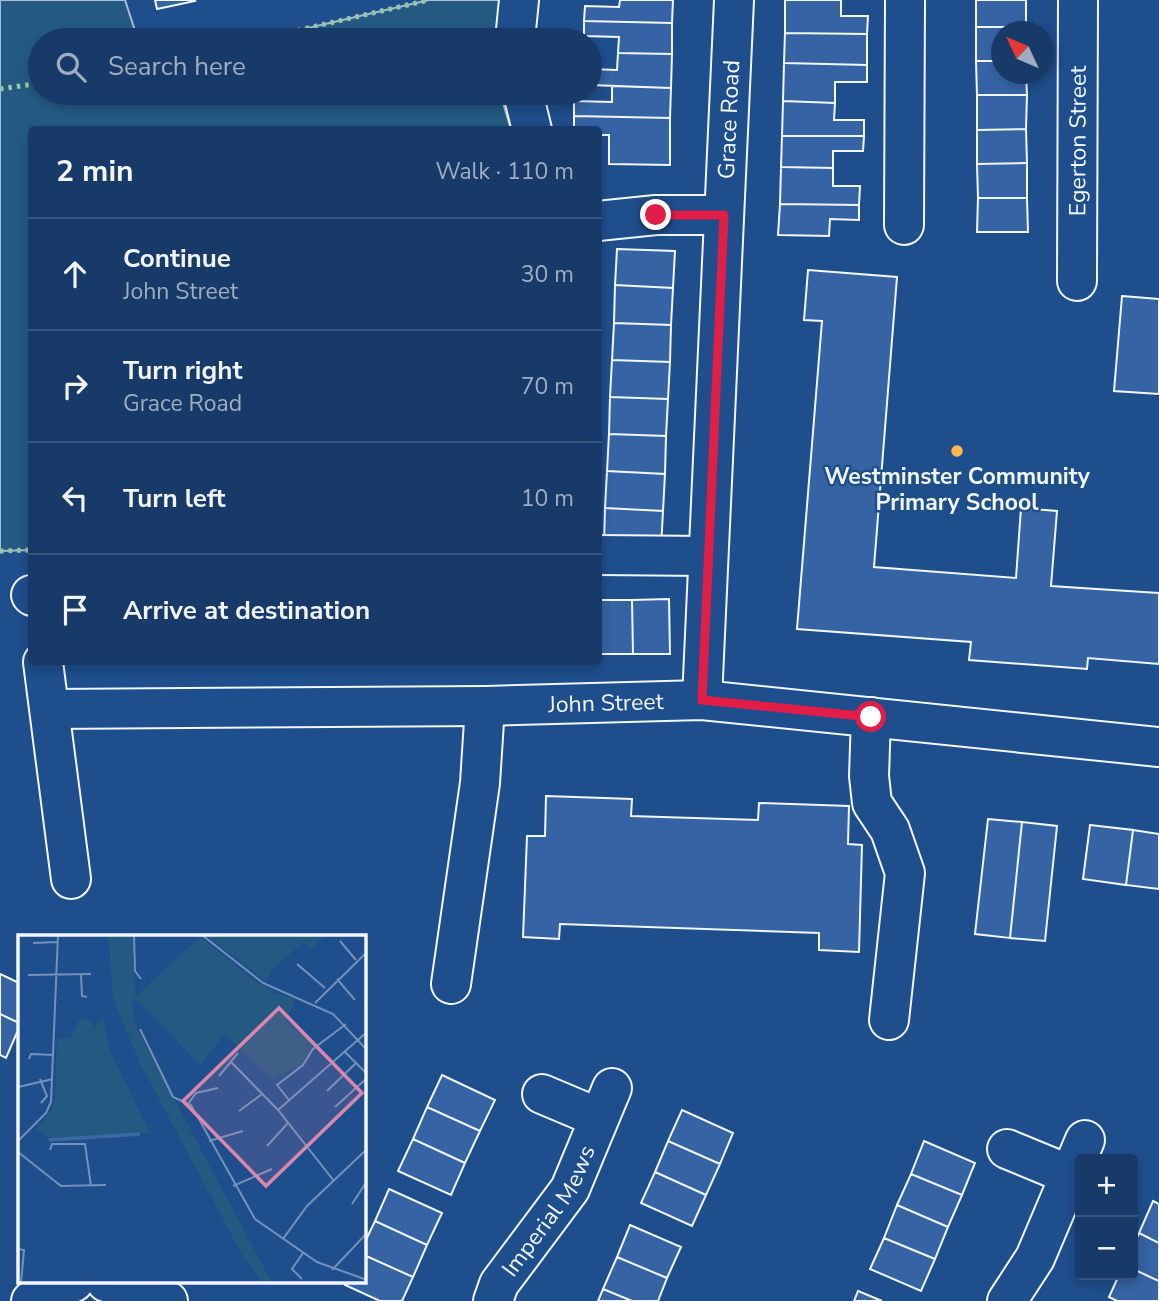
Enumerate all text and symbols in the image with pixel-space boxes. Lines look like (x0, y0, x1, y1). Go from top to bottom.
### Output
north arrow (991, 21, 1054, 84)
search box (28, 28, 602, 105)
icon: search (52, 48, 90, 86)
text: Search here (108, 49, 246, 84)
street label: Grace Road (710, 59, 747, 180)
street label: Egerton Street (1062, 65, 1093, 216)
text: 2 min (56, 151, 134, 192)
text: Walk · 110 m (435, 156, 574, 187)
route end (640, 199, 671, 230)
text: Continue (123, 241, 231, 276)
icon: ahead (56, 255, 94, 293)
text: 30 m (521, 259, 574, 290)
text: John Street (123, 276, 238, 307)
text: Turn right (123, 353, 242, 388)
icon: right (56, 367, 94, 405)
text: 70 m (521, 371, 574, 402)
text: Grace Road (123, 388, 242, 419)
marker: Westminster Community Primary School (949, 443, 965, 459)
place label: Westminster Community Primary School (824, 461, 1091, 518)
icon: left (56, 479, 94, 517)
text: Turn left (123, 481, 226, 516)
text: 10 m (521, 483, 574, 514)
icon: arrive (56, 591, 94, 629)
text: Arrive at destination (123, 593, 370, 628)
street label: John Street (547, 686, 665, 720)
route start (855, 701, 886, 732)
inset map (18, 935, 366, 1284)
street label: Imperial Mews (494, 1140, 602, 1283)
map controls (1075, 1154, 1138, 1280)
button: + (1075, 1154, 1138, 1217)
button: − (1075, 1217, 1138, 1280)

